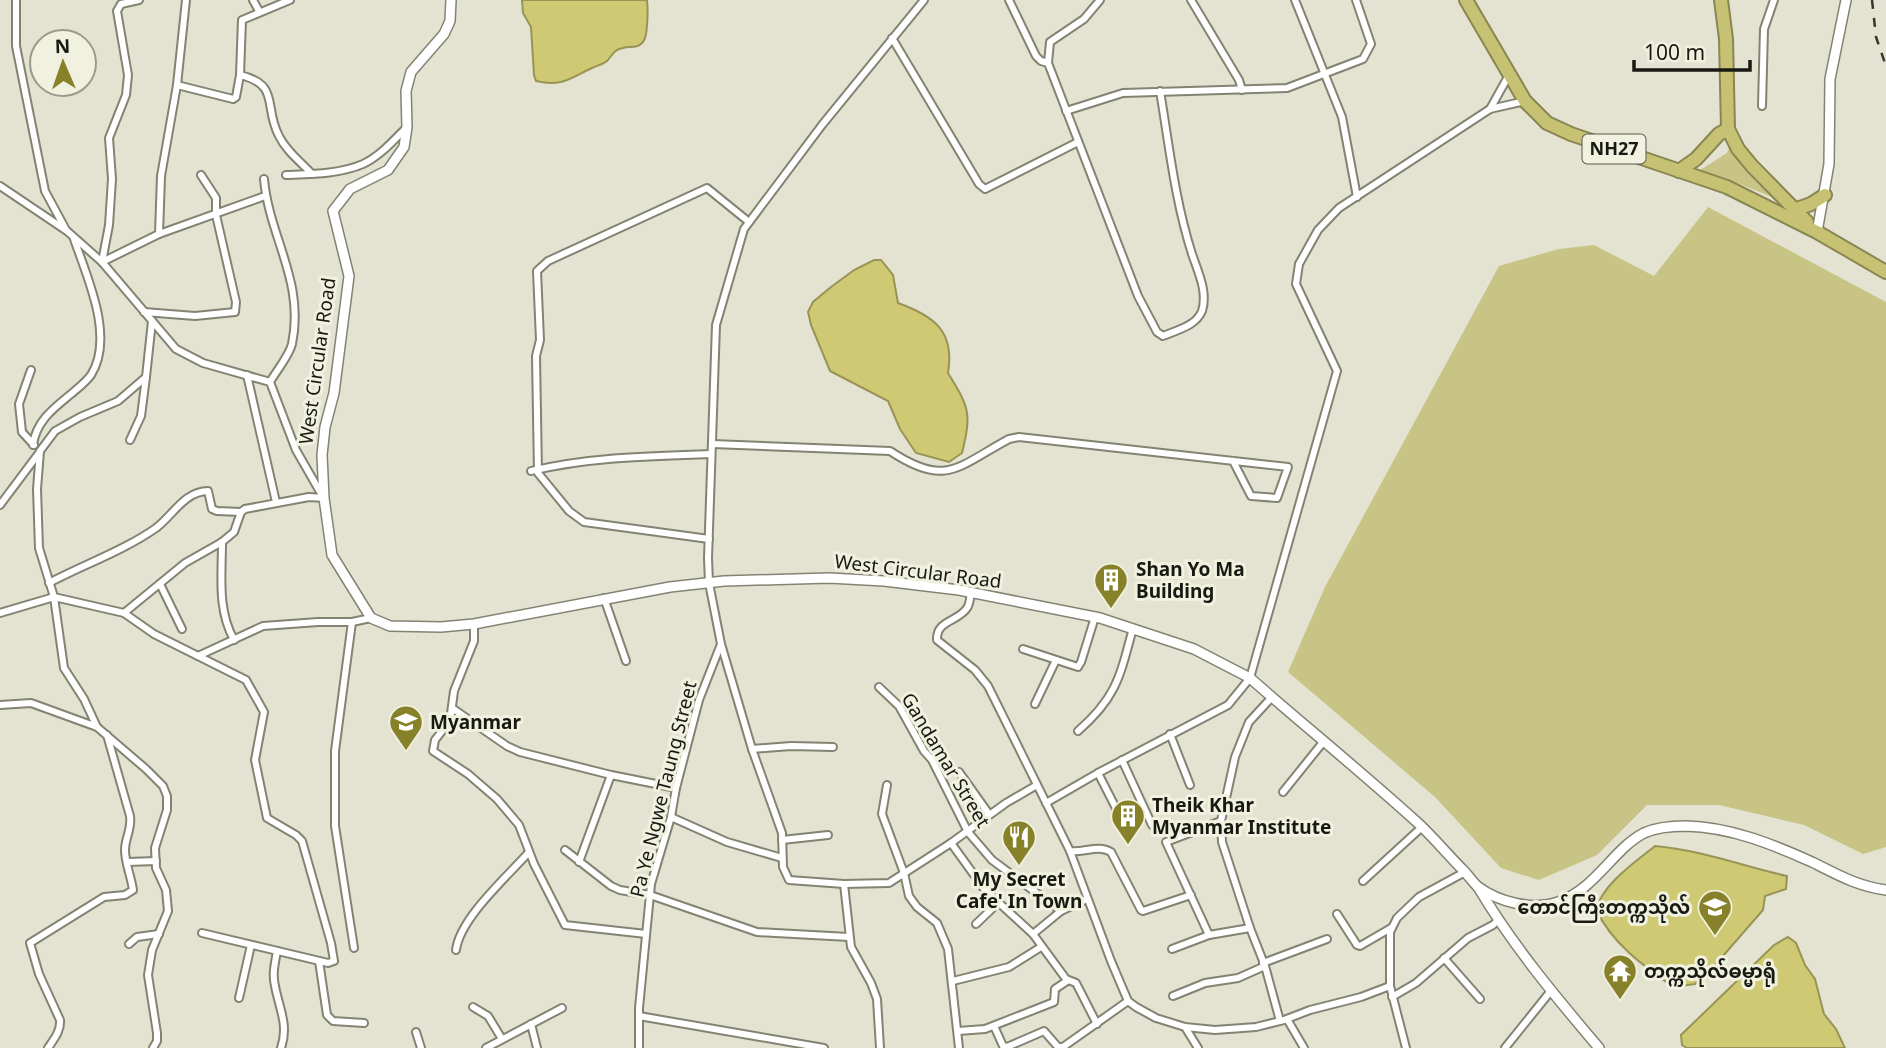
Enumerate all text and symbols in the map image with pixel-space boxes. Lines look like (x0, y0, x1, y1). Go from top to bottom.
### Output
north arrow (28, 28, 98, 98)
scale bar (1634, 28, 1750, 72)
text: N (54, 33, 71, 59)
text: 100 m (1644, 38, 1705, 66)
road number: NH27 (1582, 134, 1646, 164)
street label: West Circular Road (292, 276, 342, 446)
street label: West Circular Road (833, 548, 1003, 594)
place label: Shan Yo Ma Building (1136, 556, 1245, 604)
building icon: Shan Yo Ma Building (1092, 561, 1130, 610)
street label: Pa Ye Ngwe Taung Street (624, 678, 703, 900)
street label: Gandamar Street (895, 688, 997, 832)
school or university icon: Myanmar (387, 703, 425, 752)
place label: Myanmar (430, 709, 521, 735)
place label: Theik Khar Myanmar Institute (1152, 792, 1331, 840)
building icon: Theik Khar Myanmar Institute (1109, 797, 1147, 846)
restaurant icon: My Secret Cafe' In Town (1000, 818, 1038, 867)
place label: My Secret Cafe' In Town (956, 866, 1082, 914)
school or university icon: တောင်ကြီးတက္ကသိုလ် (1696, 888, 1734, 937)
place label: တောင်ကြီးတက္ကသိုလ် (1518, 894, 1690, 923)
temple icon: တက္ကသိုလ်ဓမ္မာရုံ (1601, 952, 1639, 1001)
place label: တက္ကသိုလ်ဓမ္မာရုံ (1644, 958, 1776, 987)

